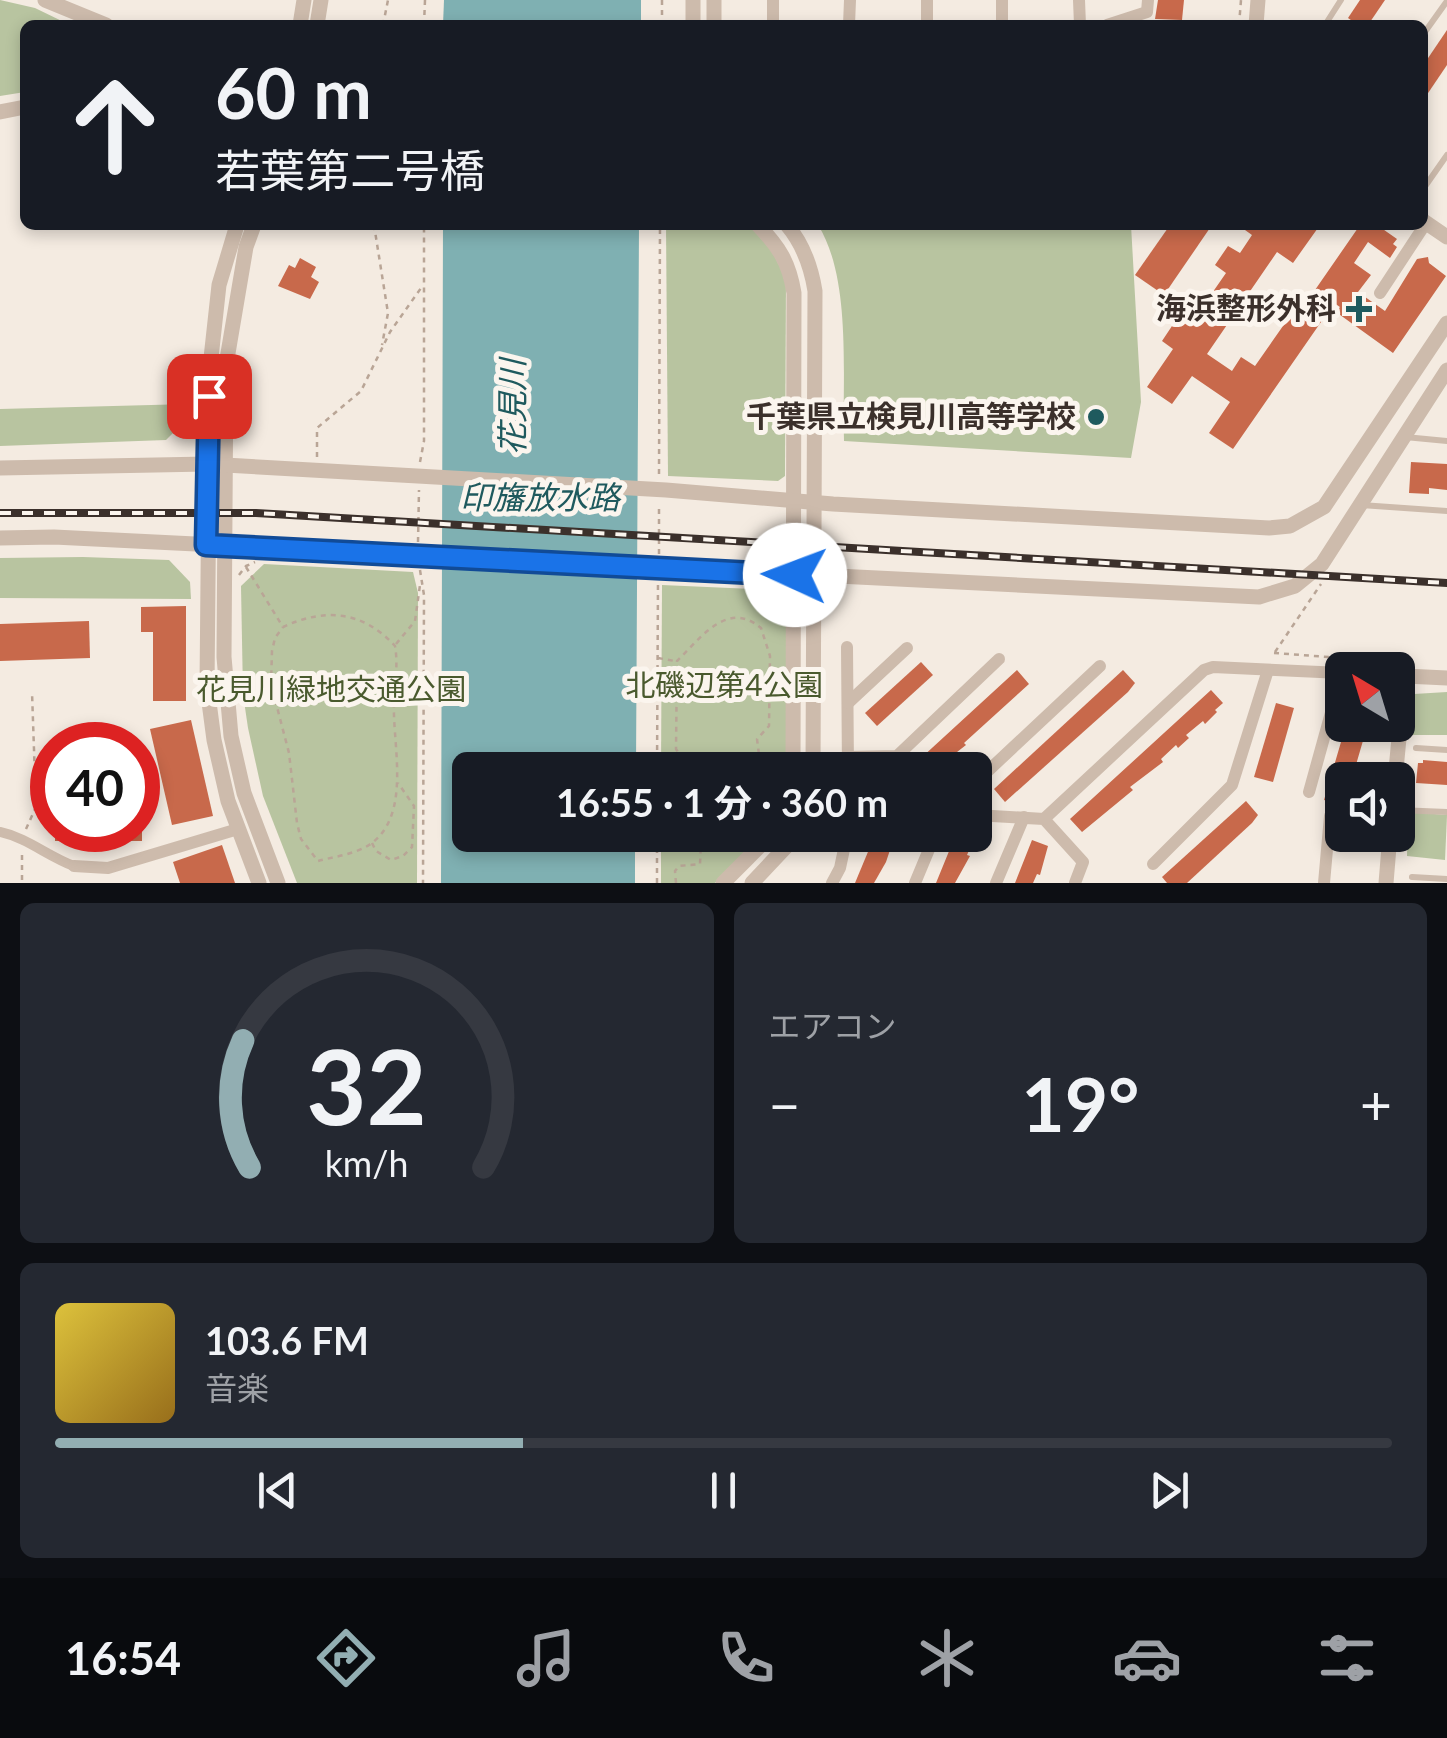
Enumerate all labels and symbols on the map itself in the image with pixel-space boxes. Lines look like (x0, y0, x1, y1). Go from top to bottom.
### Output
place label: 海浜整形外科 (1156, 289, 1336, 325)
marker: 海浜整形外科 (1346, 296, 1372, 322)
pin (167, 354, 252, 439)
water label: 花見川 (492, 356, 531, 455)
place label: 千葉県立検見川高等学校 (746, 397, 1076, 433)
marker: 千葉県立検見川高等学校 (1085, 406, 1107, 428)
water label: 印旛放水路 (460, 477, 623, 516)
position arrow (743, 523, 847, 627)
north arrow (1325, 652, 1415, 742)
park label: 北磯辺第4公園 (625, 666, 823, 702)
park label: 花見川緑地交通公園 (196, 670, 466, 706)
speed limit sign: 40 (30, 722, 160, 852)

